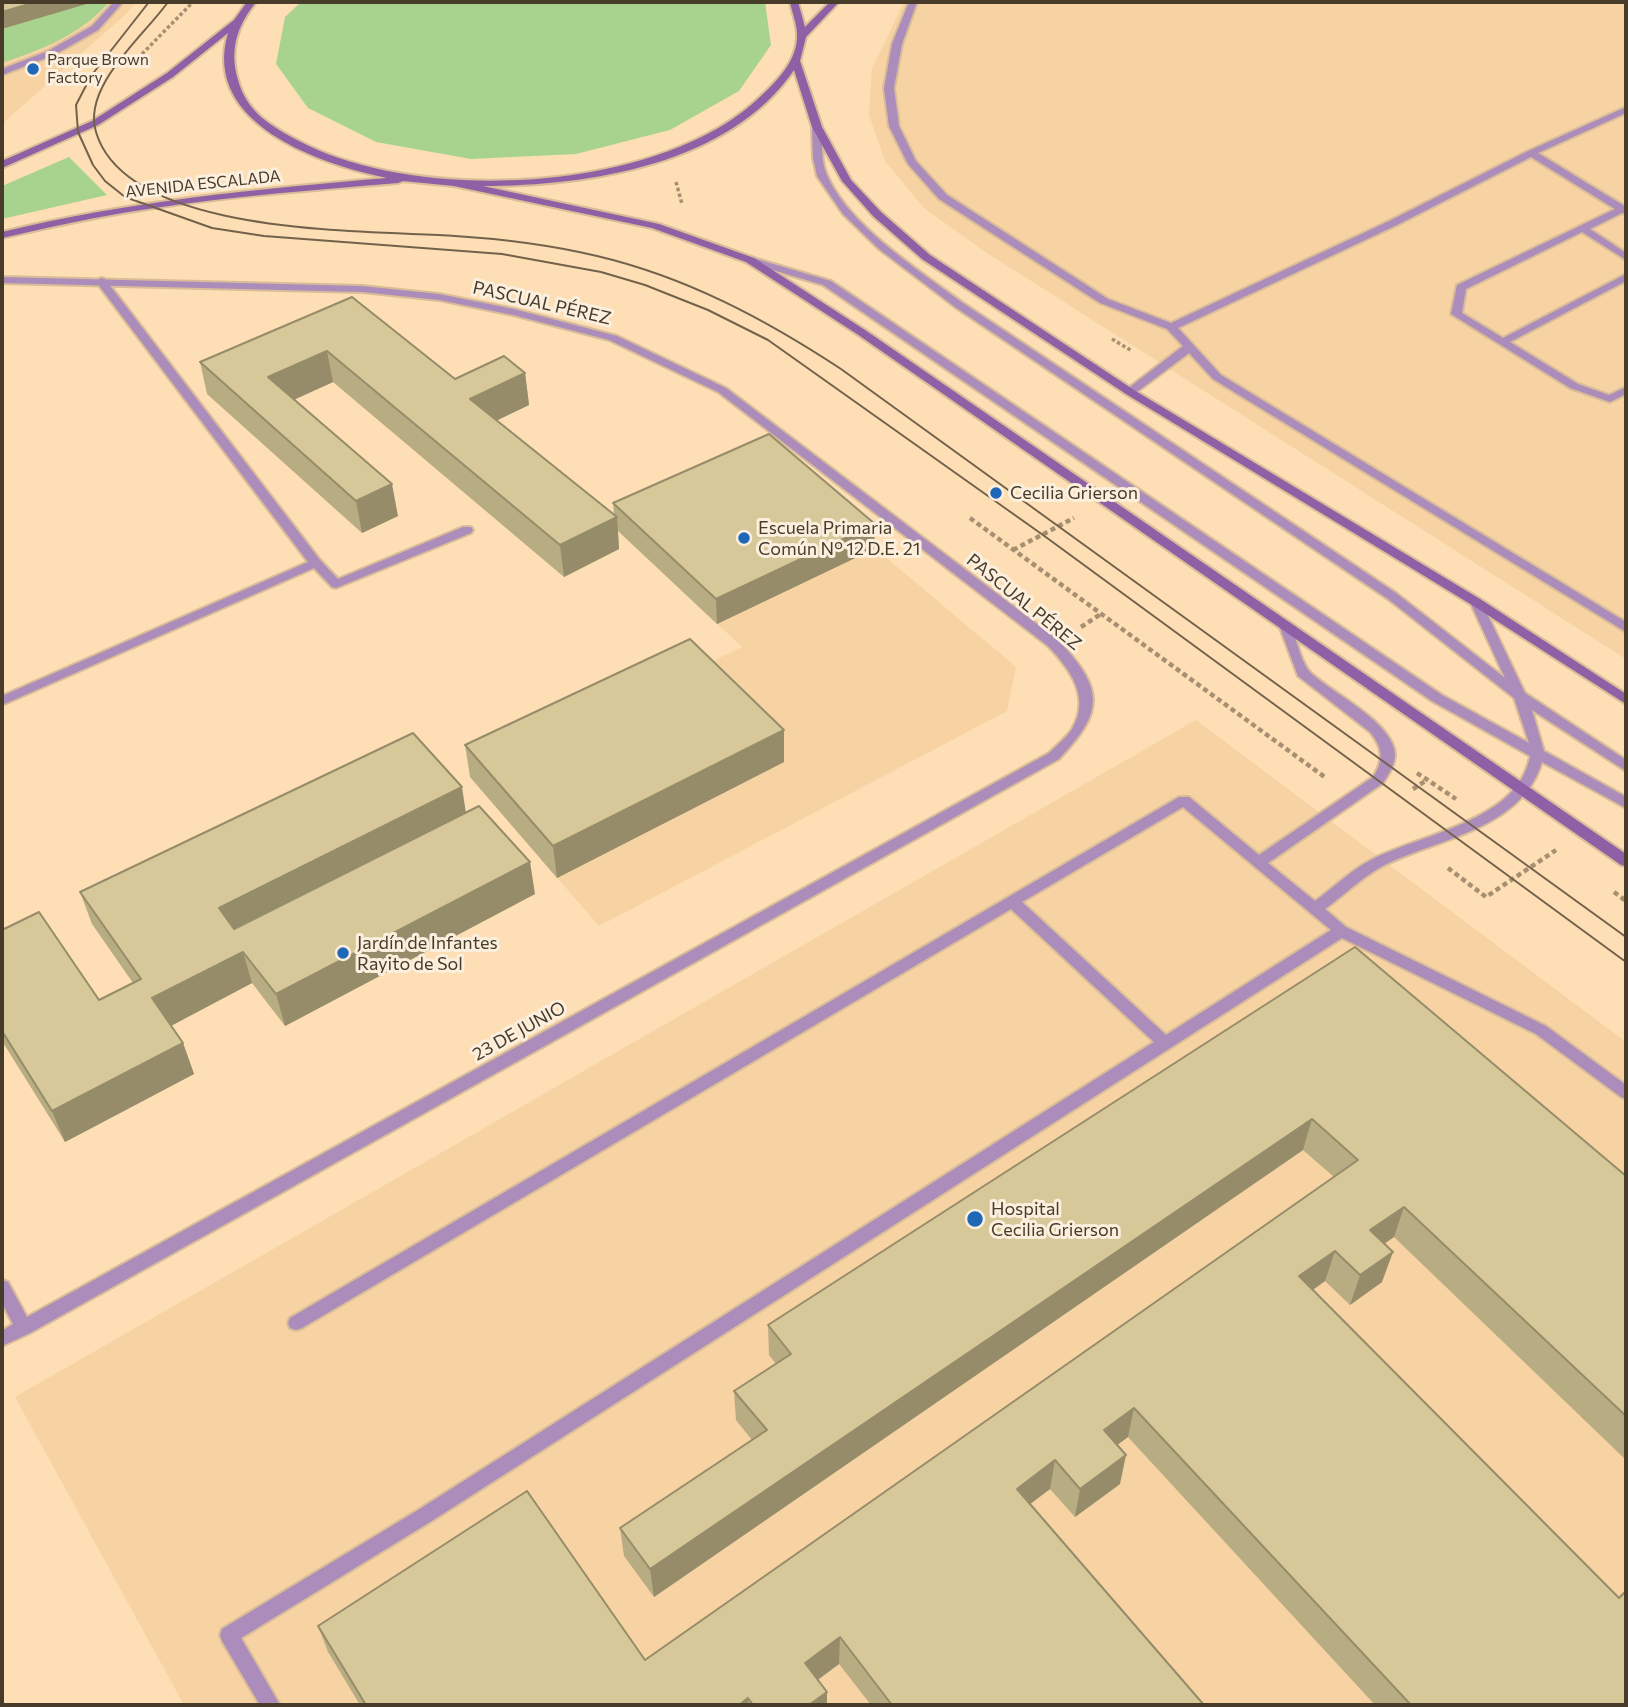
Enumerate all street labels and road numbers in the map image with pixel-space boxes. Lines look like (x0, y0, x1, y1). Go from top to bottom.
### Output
street label: AVENIDA ESCALADA (125, 166, 281, 202)
street label: PASCUAL PÉREZ (471, 277, 613, 329)
street label: PASCUAL PÉREZ (962, 549, 1086, 655)
street label: 23 DE JUNIO (469, 997, 569, 1065)

